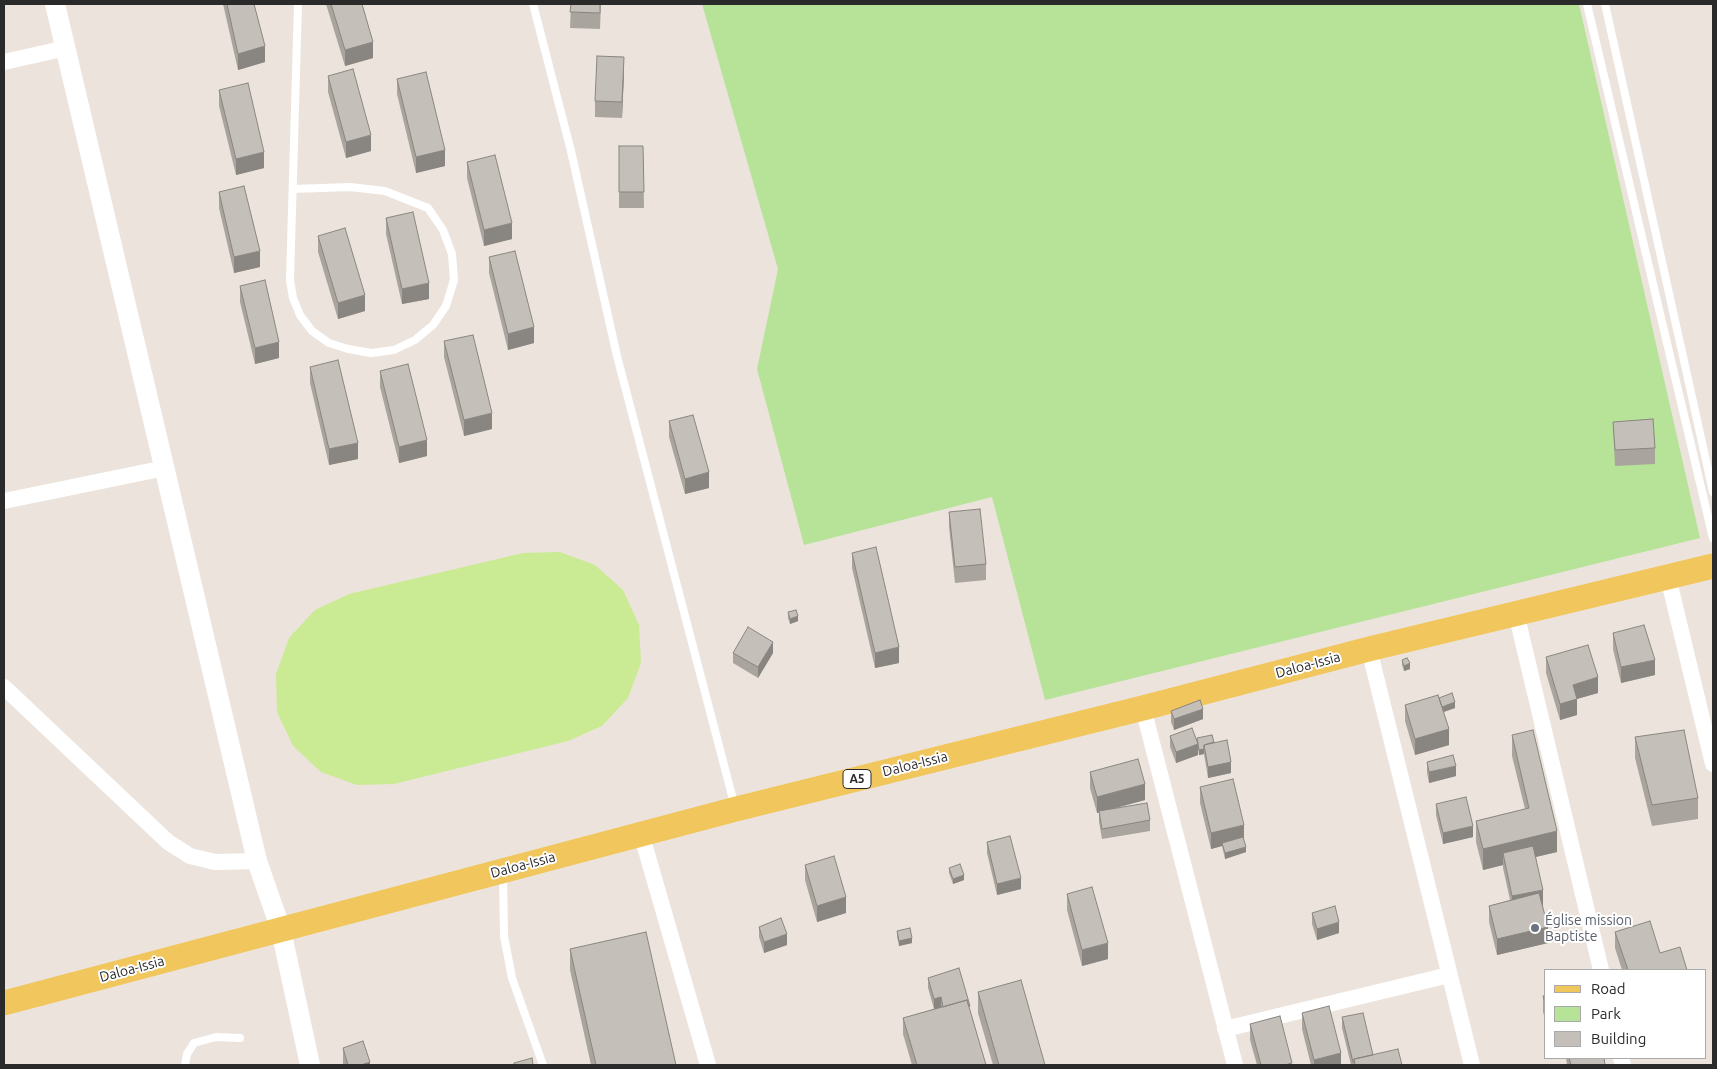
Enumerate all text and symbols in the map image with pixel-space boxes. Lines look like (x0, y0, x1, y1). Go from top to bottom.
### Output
street label: Daloa-Issia (1274, 648, 1342, 682)
street label: Daloa-Issia (881, 748, 949, 780)
road number: A5 (843, 770, 871, 789)
street label: Daloa-Issia (489, 848, 557, 882)
place label: Église mission Baptiste (1545, 912, 1632, 944)
marker: Église mission Baptiste (1529, 922, 1541, 934)
street label: Daloa-Issia (98, 952, 166, 986)
legend (1544, 969, 1707, 1059)
text: Road (1591, 980, 1626, 997)
text: Park (1591, 1005, 1621, 1022)
text: Building (1591, 1030, 1646, 1047)

